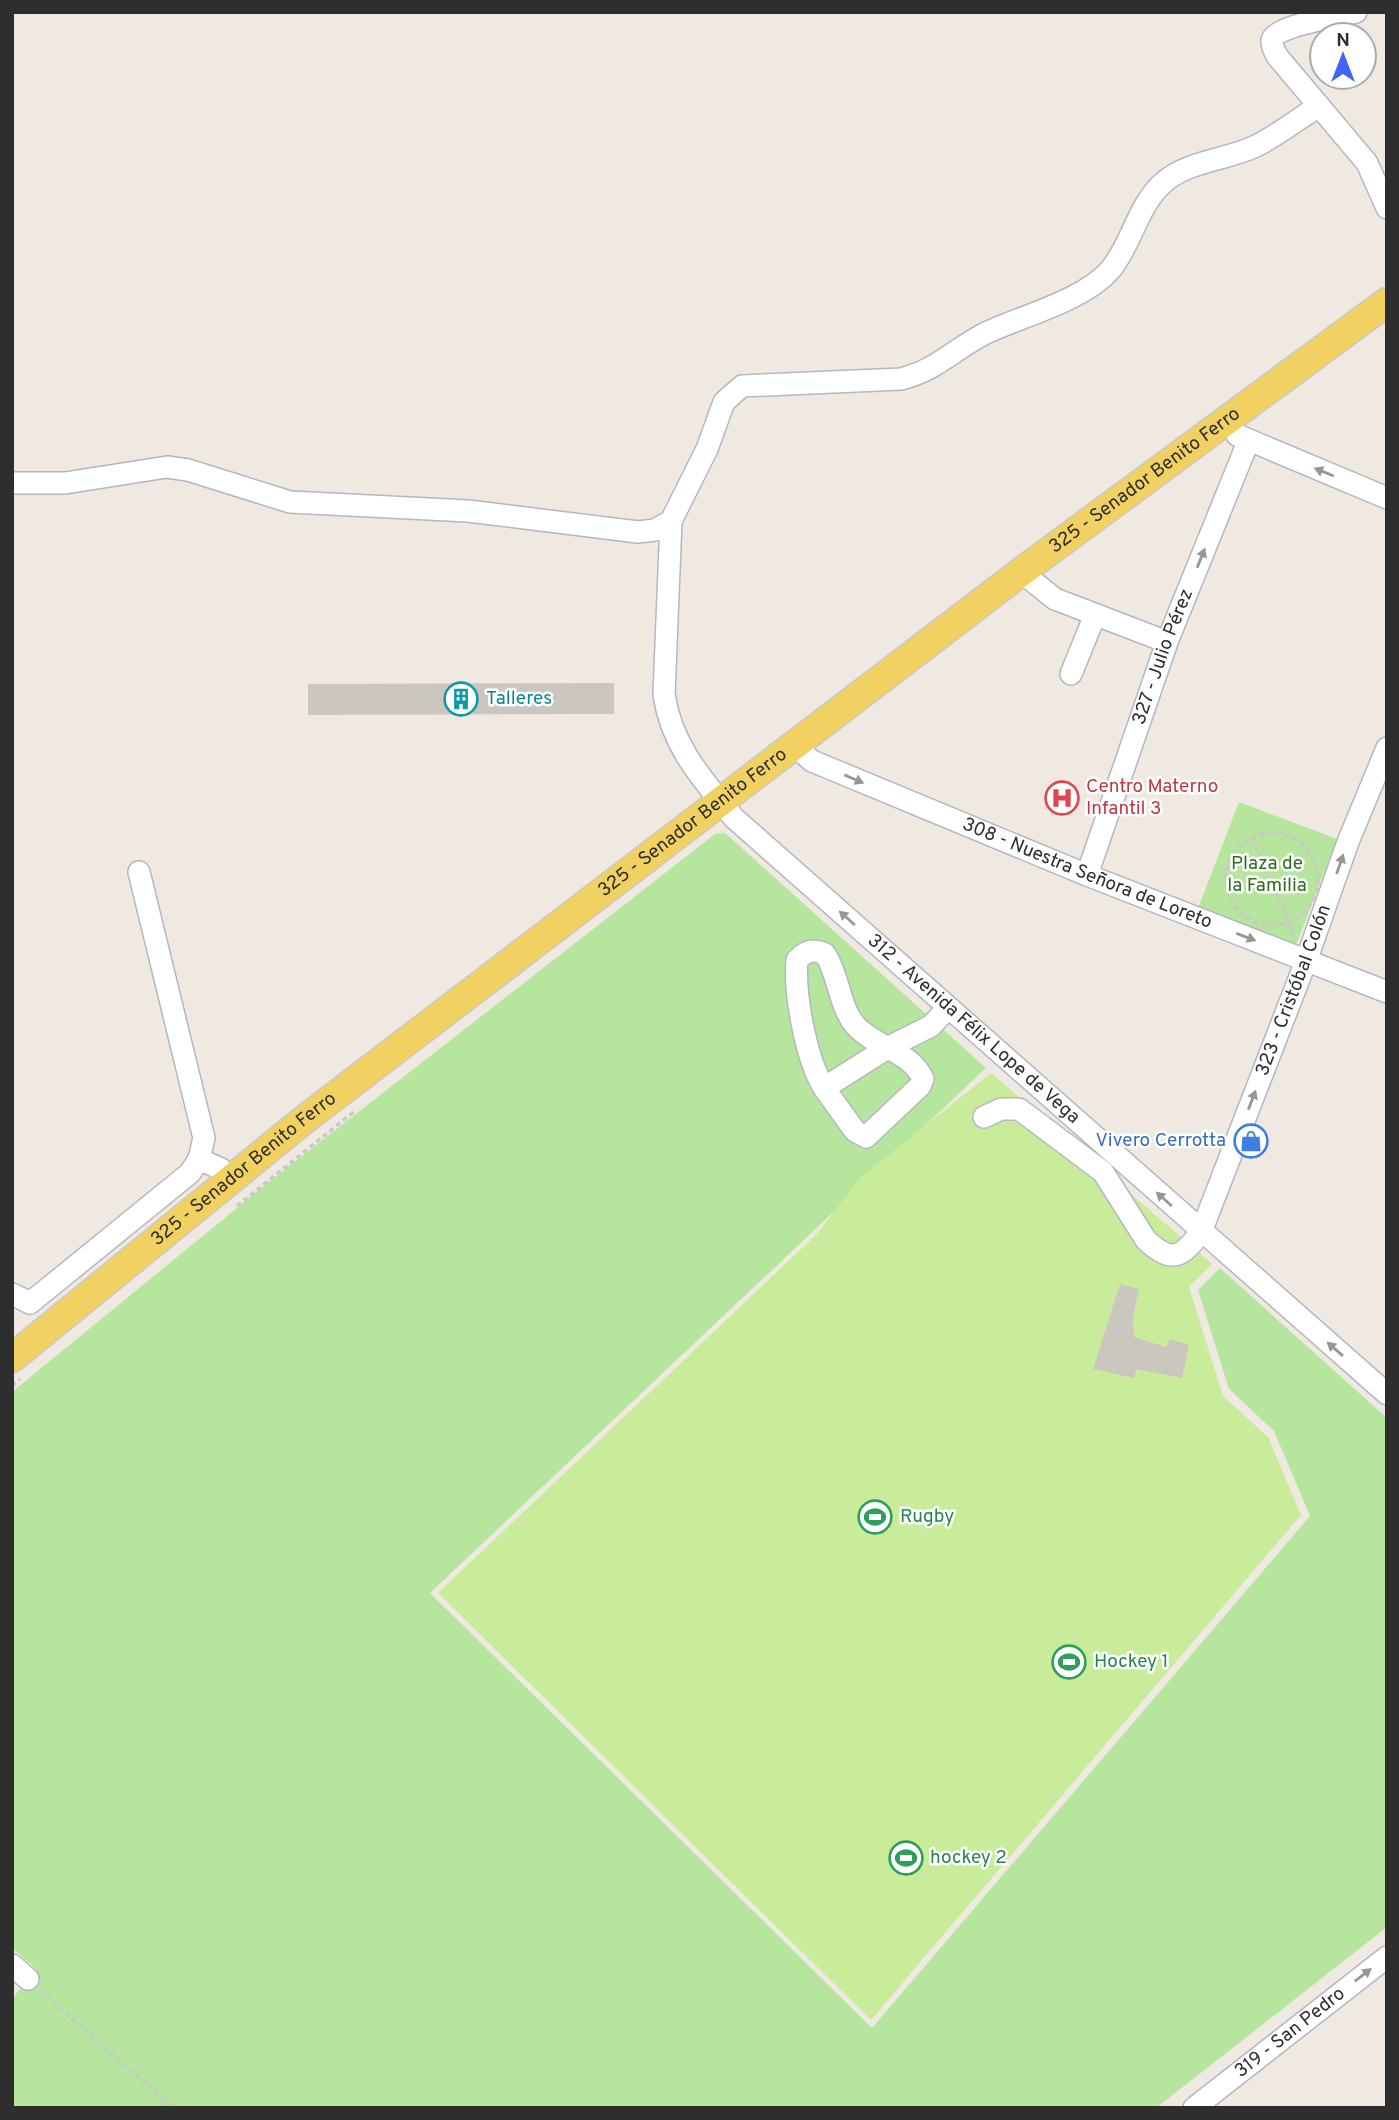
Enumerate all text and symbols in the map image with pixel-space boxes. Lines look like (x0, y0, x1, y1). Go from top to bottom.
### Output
north arrow (1308, 21, 1378, 91)
text: N (1336, 29, 1350, 53)
street label: 325 - Senador Benito Ferro (1044, 402, 1245, 559)
one-way arrow (1313, 467, 1334, 478)
one-way arrow (1196, 547, 1207, 568)
street label: 327 - Julio Pérez (1127, 585, 1199, 728)
building icon: Talleres (442, 680, 480, 718)
place label: Talleres (486, 687, 552, 711)
street label: 325 - Senador Benito Ferro (593, 743, 792, 903)
one-way arrow (843, 773, 864, 784)
place label: Centro Materno Infantil 3 (1086, 775, 1218, 821)
hospital icon: Centro Materno Infantil 3 (1043, 779, 1081, 817)
street label: 308 - Nuestra Señora de Loreto (958, 813, 1216, 935)
park label: Plaza de la Familia (1227, 852, 1307, 898)
one-way arrow (1335, 853, 1346, 874)
street label: 323 - Cristóbal Colón (1251, 902, 1337, 1079)
one-way arrow (839, 911, 856, 926)
street label: 312 - Avenida Félix Lope de Vega (862, 929, 1085, 1129)
one-way arrow (1236, 932, 1257, 943)
street label: 325 - Senador Benito Ferro (146, 1087, 342, 1252)
one-way arrow (1247, 1089, 1258, 1110)
shop icon: Vivero Cerrotta (1232, 1122, 1270, 1160)
place label: Vivero Cerrotta (1095, 1129, 1226, 1153)
one-way arrow (1155, 1191, 1173, 1207)
one-way arrow (1327, 1342, 1344, 1357)
sports icon: Rugby (856, 1498, 894, 1536)
place label: Rugby (900, 1505, 954, 1529)
sports icon: Hockey 1 (1050, 1643, 1088, 1681)
place label: Hockey 1 (1094, 1650, 1169, 1674)
sports icon: hockey 2 (887, 1839, 925, 1877)
place label: hockey 2 (930, 1846, 1007, 1870)
one-way arrow (1354, 1968, 1372, 1983)
street label: 319 - San Pedro (1230, 1982, 1350, 2084)

